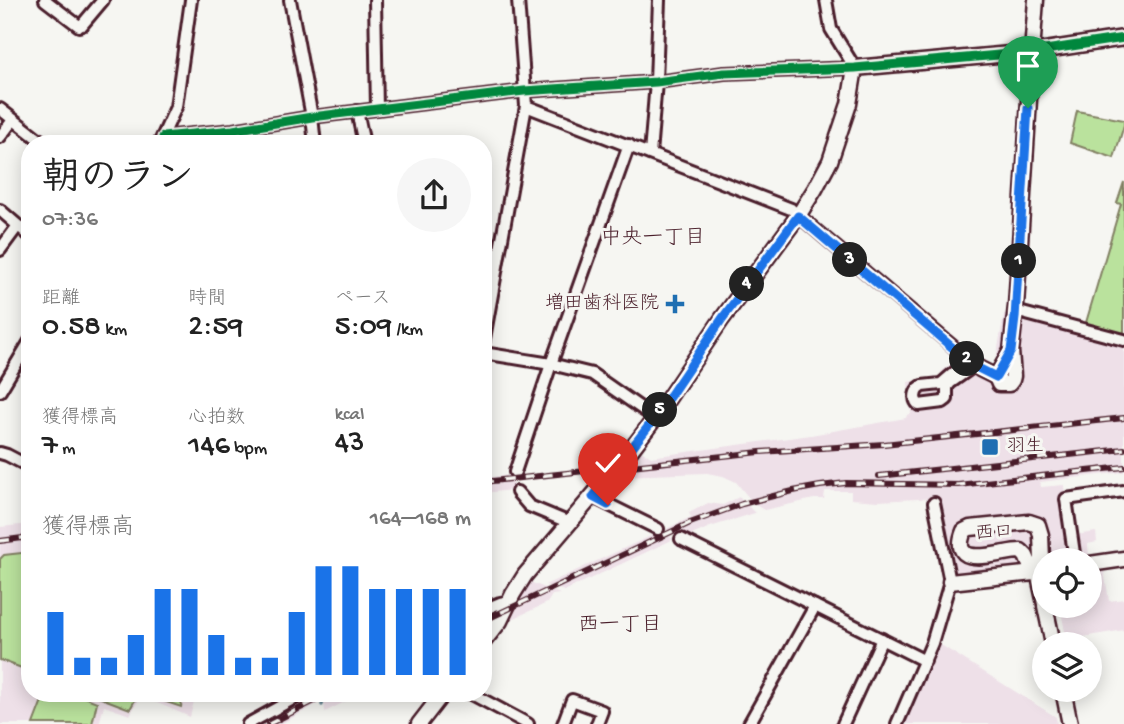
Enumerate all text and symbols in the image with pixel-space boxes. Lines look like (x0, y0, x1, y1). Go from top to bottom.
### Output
pin (998, 36, 1058, 108)
icon: arrive (1009, 47, 1047, 85)
button: share (397, 158, 471, 232)
text: 朝のラン (42, 159, 194, 203)
text: 07:36 (42, 207, 98, 234)
district label: 中央一丁目 (601, 225, 706, 252)
pin: 3 (832, 243, 868, 278)
pin: 1 (1002, 244, 1036, 278)
text: 3 (845, 248, 854, 271)
text: 1 (1015, 249, 1022, 272)
pin: 4 (730, 266, 764, 302)
text: 4 (742, 272, 751, 295)
text: 距離 (42, 288, 80, 311)
text: 時間 (188, 288, 226, 311)
text: ペース (335, 288, 391, 311)
place label: 増田歯科医院 (545, 292, 659, 316)
marker: 増田歯科医院 (665, 294, 685, 314)
text: 0.58 (42, 311, 101, 346)
text: 2:59 (188, 311, 243, 346)
text: 5:09 (335, 311, 392, 346)
text: km (101, 319, 127, 342)
text: /km (392, 319, 423, 342)
pin: 2 (950, 342, 984, 376)
text: 2 (962, 347, 971, 370)
pin: 5 (642, 392, 678, 428)
text: 5 (655, 398, 665, 421)
text: kcal (335, 404, 364, 427)
text: 獲得標高 (42, 407, 118, 430)
text: 心拍数 (188, 407, 245, 430)
text: 43 (335, 427, 364, 462)
text: 7 (42, 430, 58, 465)
text: 146 (188, 430, 230, 465)
pin (578, 433, 638, 505)
place label: 羽生 (1006, 436, 1044, 459)
marker: 羽生 (980, 437, 1000, 457)
text: m (58, 438, 76, 461)
text: bpm (230, 438, 267, 461)
icon: check (589, 444, 627, 482)
text: 164–168 m (370, 506, 471, 533)
text: 獲得標高 (42, 515, 134, 542)
street label: 西口 (974, 522, 1014, 546)
map controls (1032, 548, 1102, 702)
button: locate (1032, 548, 1102, 618)
district label: 西一丁目 (578, 614, 662, 639)
button: layers (1032, 632, 1102, 702)

